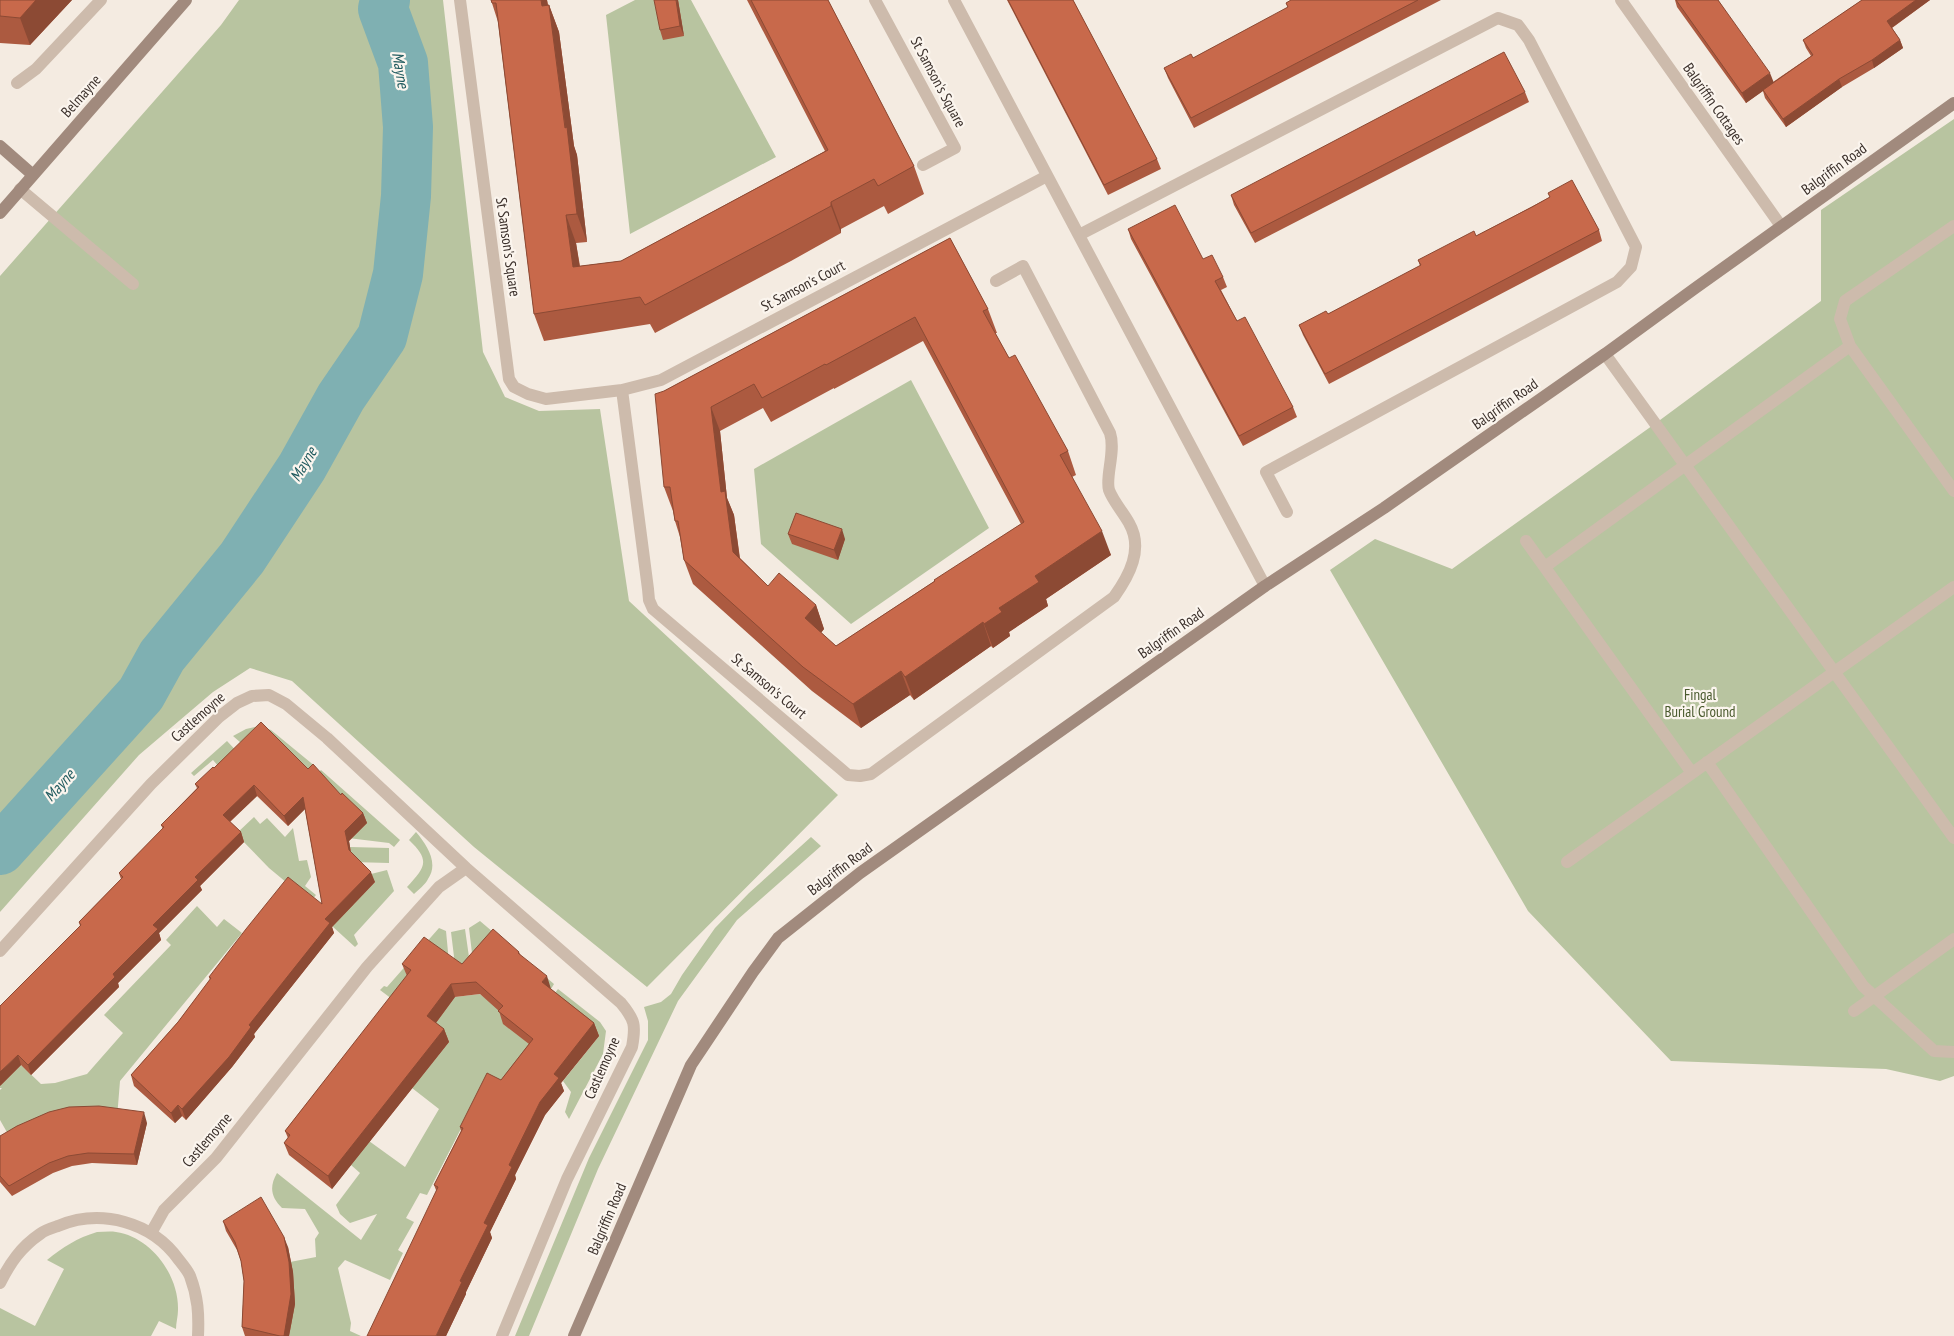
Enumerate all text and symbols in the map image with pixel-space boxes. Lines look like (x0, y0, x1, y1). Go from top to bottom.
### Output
street label: St Samson's Square (907, 33, 970, 130)
water label: Mayne (388, 50, 414, 91)
street label: Balgriffin Cottages (1679, 59, 1750, 148)
street label: Belmayne (57, 70, 105, 121)
street label: Balgriffin Road (1797, 139, 1870, 199)
street label: St Samson's Square (492, 196, 525, 298)
street label: St Samson's Court (758, 256, 848, 316)
street label: Balgriffin Road (1468, 374, 1541, 433)
water label: Mayne (285, 442, 322, 485)
street label: Balgriffin Road (1134, 603, 1207, 662)
street label: St Samson's Court (728, 649, 811, 723)
park label: Fingal Burial Ground (1664, 685, 1736, 721)
street label: Castlemoyne (167, 687, 229, 746)
water label: Mayne (39, 764, 79, 805)
street label: Balgriffin Road (804, 838, 876, 899)
street label: Castlemoyne (579, 1034, 624, 1102)
street label: Castlemoyne (178, 1109, 235, 1171)
street label: Balgriffin Road (583, 1180, 630, 1258)

